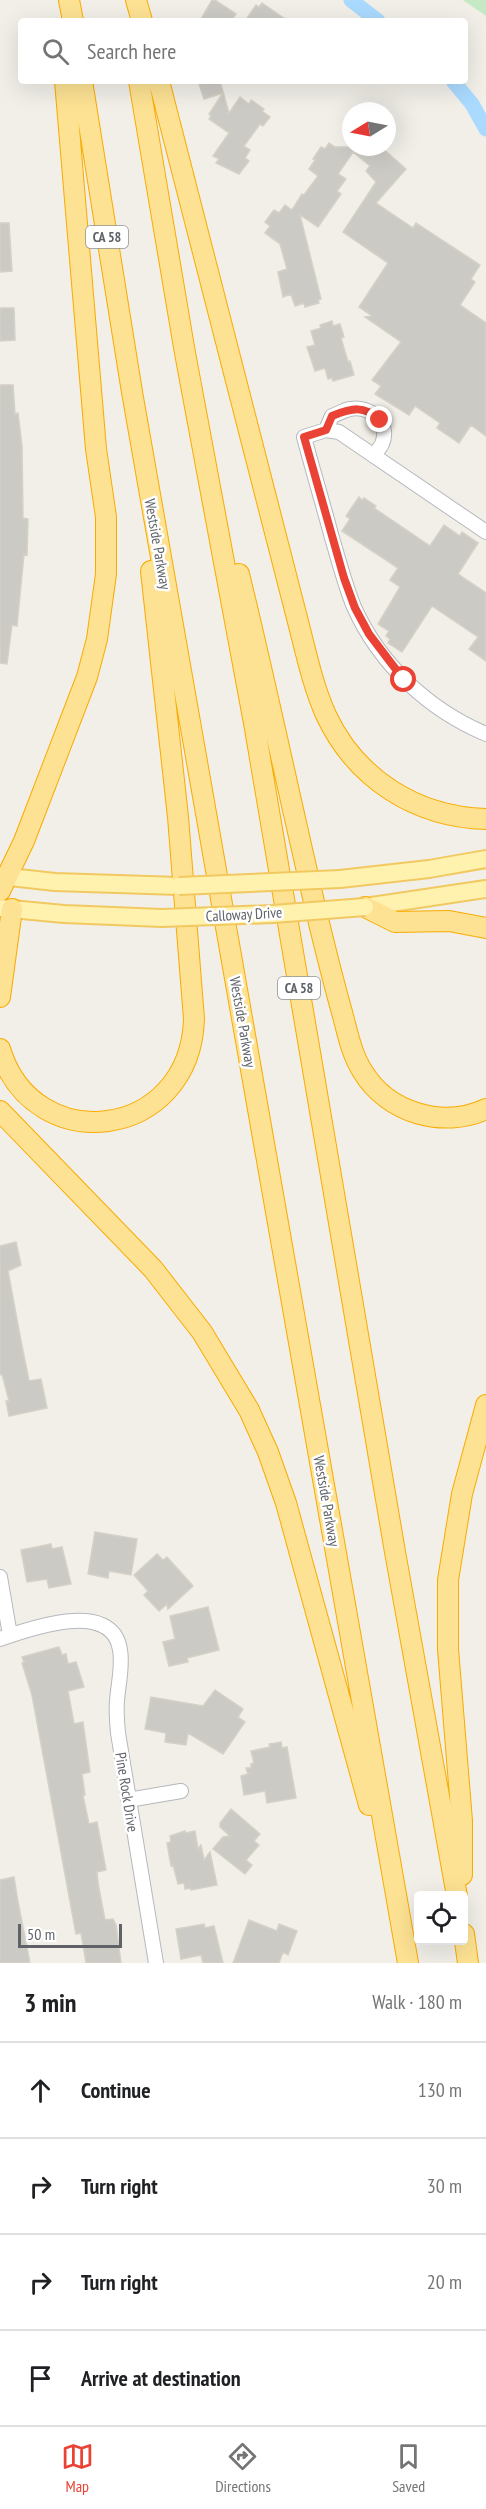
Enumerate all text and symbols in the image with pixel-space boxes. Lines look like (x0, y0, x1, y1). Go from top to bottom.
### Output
search box (18, 18, 468, 84)
icon: search (39, 35, 72, 68)
text: Search here (87, 37, 176, 65)
north arrow (342, 102, 396, 156)
road number: CA 58 (86, 226, 128, 248)
route end (366, 406, 392, 432)
street label: Westside Parkway (141, 497, 175, 591)
route start (390, 666, 416, 692)
street label: Calloway Drive (205, 903, 283, 925)
street label: Westside Parkway (226, 975, 260, 1069)
road number: CA 58 (278, 977, 320, 999)
street label: Westside Parkway (310, 1454, 344, 1548)
street label: Pine Rock Drive (111, 1751, 143, 1833)
map controls (414, 1891, 468, 1945)
button: locate (414, 1891, 468, 1945)
scale bar (18, 1921, 122, 1948)
text: 50 m (27, 1924, 55, 1944)
text: 3 min (24, 1986, 77, 2019)
text: Walk · 180 m (372, 1989, 462, 2015)
icon: ahead (24, 2074, 57, 2107)
text: Continue (81, 2076, 151, 2104)
text: 130 m (418, 2077, 462, 2103)
icon: right (24, 2170, 57, 2203)
text: Turn right (81, 2172, 158, 2200)
text: 30 m (427, 2173, 462, 2199)
icon: right (24, 2266, 57, 2299)
text: Turn right (81, 2268, 158, 2296)
text: 20 m (427, 2269, 462, 2295)
icon: arrive (24, 2362, 57, 2395)
text: Arrive at destination (81, 2364, 241, 2392)
tab: Map (61, 2440, 94, 2496)
tab: Directions (215, 2440, 271, 2496)
tab: Saved (392, 2440, 425, 2496)

